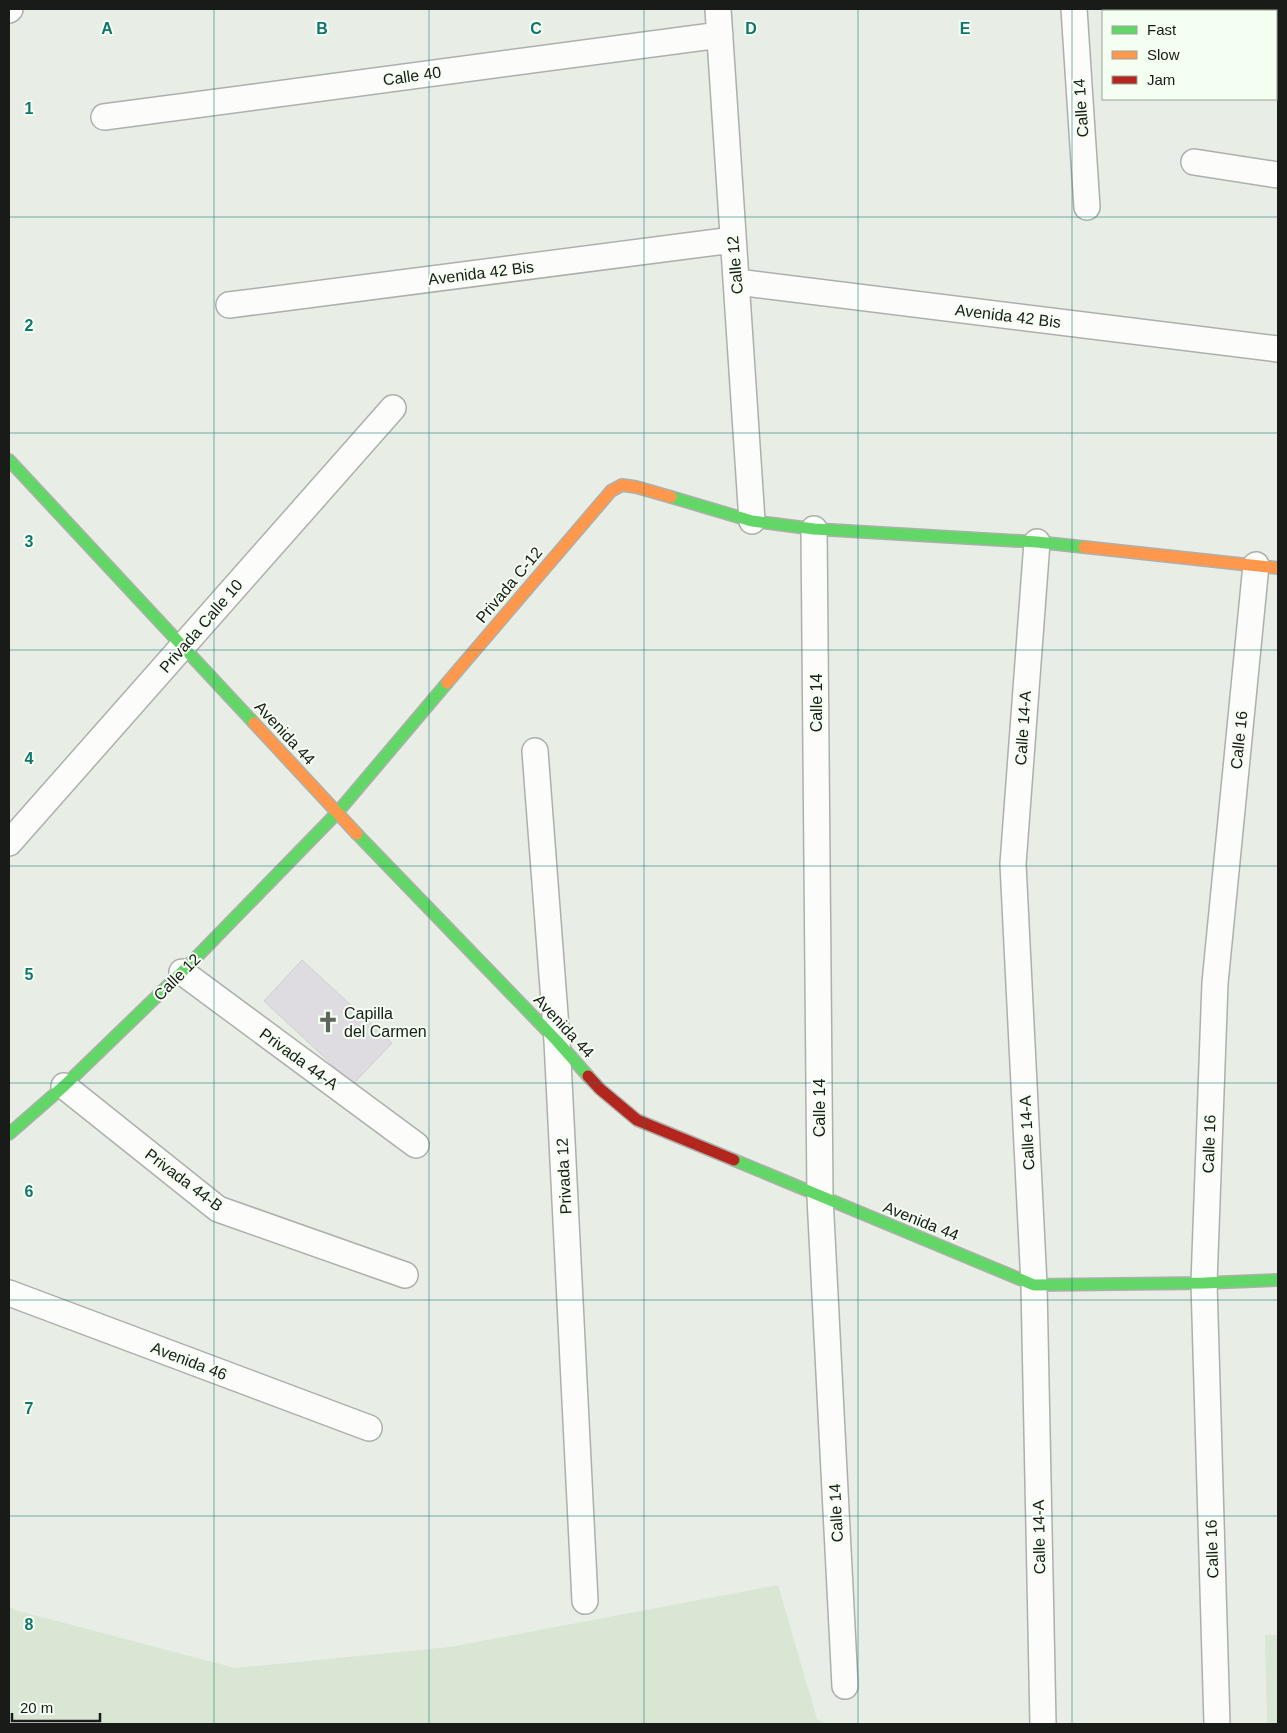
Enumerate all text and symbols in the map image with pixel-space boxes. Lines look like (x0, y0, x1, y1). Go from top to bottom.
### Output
legend (1102, 10, 1277, 100)
text: A (101, 20, 113, 37)
text: B (316, 20, 328, 37)
text: C (530, 20, 542, 37)
text: D (745, 20, 757, 37)
text: E (960, 20, 971, 37)
text: Fast (1147, 21, 1177, 38)
text: Slow (1147, 46, 1180, 63)
street label: Calle 40 (382, 63, 442, 89)
text: Jam (1147, 71, 1175, 88)
street label: Calle 14 (1070, 78, 1092, 138)
text: 1 (25, 100, 34, 117)
street label: Calle 12 (724, 235, 746, 295)
street label: Avenida 42 Bis (427, 258, 535, 288)
street label: Avenida 42 Bis (954, 301, 1062, 331)
text: 2 (25, 317, 34, 334)
text: 3 (25, 533, 34, 550)
street label: Privada C-12 (472, 544, 546, 626)
street label: Privada Calle 10 (156, 576, 246, 676)
street label: Calle 14 (808, 674, 825, 732)
street label: Calle 14-A (1012, 690, 1034, 766)
street label: Avenida 44 (252, 698, 318, 768)
street label: Calle 16 (1227, 710, 1251, 770)
text: 4 (25, 750, 34, 767)
street label: Calle 12 (150, 950, 204, 1004)
text: 5 (25, 966, 34, 983)
street label: Avenida 44 (531, 991, 597, 1061)
place label: Capilla del Carmen (344, 1005, 427, 1040)
church icon: Capilla del Carmen (315, 1009, 341, 1035)
street label: Privada 44-A (257, 1025, 342, 1093)
street label: Calle 14 (811, 1079, 828, 1137)
street label: Calle 14-A (1017, 1095, 1037, 1171)
street label: Calle 16 (1199, 1114, 1219, 1174)
street label: Privada 12 (554, 1137, 574, 1215)
street label: Privada 44-B (142, 1145, 226, 1215)
text: 6 (25, 1183, 34, 1200)
street label: Avenida 44 (881, 1198, 961, 1244)
street label: Avenida 46 (149, 1339, 229, 1383)
text: 7 (25, 1400, 34, 1417)
street label: Calle 14 (826, 1483, 846, 1543)
street label: Calle 14-A (1030, 1499, 1048, 1574)
street label: Calle 16 (1202, 1519, 1222, 1579)
text: 8 (25, 1616, 34, 1633)
scale bar (12, 1690, 100, 1722)
text: 20 m (20, 1699, 53, 1716)

